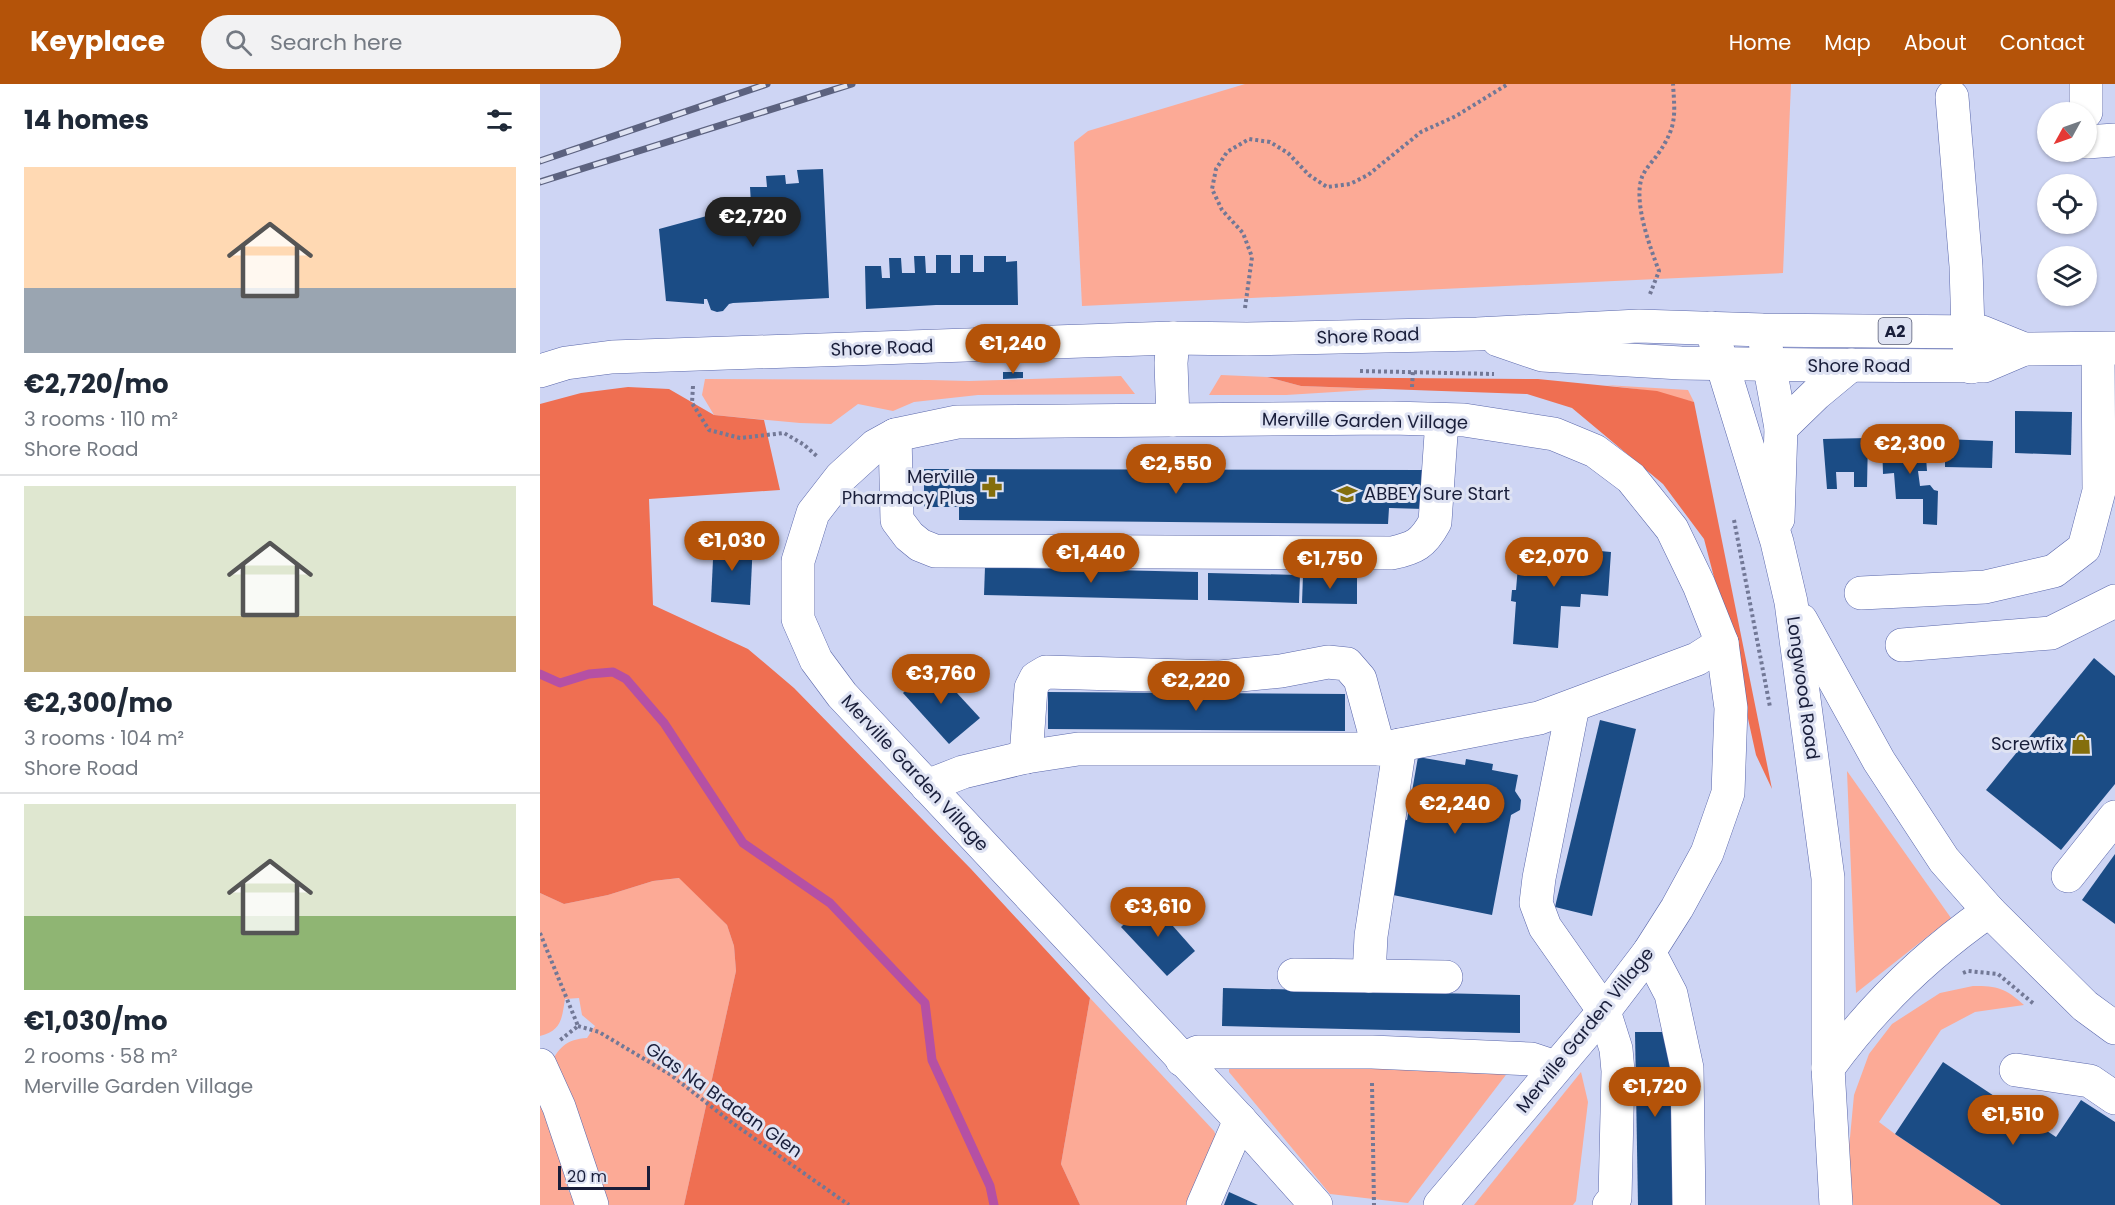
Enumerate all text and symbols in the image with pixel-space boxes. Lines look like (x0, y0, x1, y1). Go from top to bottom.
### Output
search box (201, 15, 621, 69)
text: Keyplace (30, 22, 165, 61)
icon: search (222, 26, 255, 59)
text: Search here (270, 27, 402, 58)
text: Home (1729, 28, 1791, 57)
text: Map (1824, 28, 1871, 57)
text: About (1904, 28, 1967, 57)
text: Contact (2000, 28, 2085, 57)
text: 14 homes (24, 102, 149, 138)
north arrow (2037, 102, 2097, 162)
map controls (2037, 102, 2097, 306)
icon: filters (483, 104, 516, 137)
button: locate (2037, 174, 2097, 234)
pin: €2,720 (704, 197, 802, 248)
text: €2,720 (719, 202, 787, 230)
icon: home (216, 206, 324, 314)
button: layers (2037, 246, 2097, 306)
road number: A2 (1878, 318, 1912, 344)
street label: Shore Road (1316, 321, 1420, 350)
pin: €1,240 (964, 324, 1062, 375)
text: €1,240 (979, 329, 1047, 357)
street label: Shore Road (830, 333, 934, 362)
street label: Shore Road (1807, 353, 1911, 378)
text: €2,720/mo (24, 366, 169, 402)
text: 3 rooms · 110 m² (24, 405, 178, 433)
street label: Merville Garden Village (1262, 406, 1468, 435)
pin: €2,300 (1861, 424, 1959, 475)
text: €2,300 (1874, 429, 1946, 457)
text: Shore Road (24, 435, 139, 463)
pin: €2,550 (1127, 444, 1225, 495)
text: €2,550 (1140, 449, 1212, 477)
place label: Merville Pharmacy Plus (842, 464, 975, 510)
pharmacy icon: Merville Pharmacy Plus (980, 475, 1004, 499)
place label: ABBEY Sure Start (1364, 481, 1510, 506)
school or university icon: ABBEY Sure Start (1335, 482, 1359, 506)
pin: €1,030 (683, 521, 781, 572)
icon: home (216, 525, 324, 633)
text: €1,030 (698, 526, 766, 554)
pin: €1,440 (1042, 533, 1140, 584)
pin: €2,070 (1505, 537, 1603, 588)
text: €1,440 (1056, 538, 1126, 566)
pin: €1,750 (1281, 539, 1379, 590)
text: €2,070 (1519, 542, 1589, 570)
text: €1,750 (1297, 544, 1363, 572)
street label: Longwood Road (1781, 615, 1826, 761)
pin: €3,760 (892, 654, 990, 705)
text: €3,760 (906, 659, 976, 687)
pin: €2,220 (1147, 661, 1245, 712)
text: €2,220 (1162, 666, 1230, 694)
text: €2,300/mo (24, 685, 173, 721)
street label: Merville Garden Village (836, 689, 995, 857)
text: 3 rooms · 104 m² (24, 724, 184, 752)
place label: Screwfix (1991, 731, 2064, 756)
shop icon: Screwfix (2069, 732, 2093, 756)
text: Shore Road (24, 754, 139, 782)
pin: €2,240 (1406, 784, 1504, 835)
text: €2,240 (1419, 789, 1491, 817)
icon: home (216, 843, 324, 951)
pin: €3,610 (1109, 887, 1207, 938)
text: €3,610 (1124, 892, 1192, 920)
street label: Merville Garden Village (1510, 942, 1659, 1118)
text: €1,030/mo (24, 1003, 167, 1039)
street label: Glas Na Bradan Glen (641, 1036, 808, 1163)
text: 2 rooms · 58 m² (24, 1042, 178, 1070)
pin: €1,720 (1606, 1067, 1704, 1118)
text: Merville Garden Village (24, 1072, 253, 1100)
text: €1,720 (1623, 1072, 1687, 1100)
pin: €1,510 (1964, 1095, 2062, 1146)
text: €1,510 (1982, 1100, 2044, 1128)
scale bar (558, 1163, 650, 1190)
text: 20 m (567, 1165, 607, 1188)

